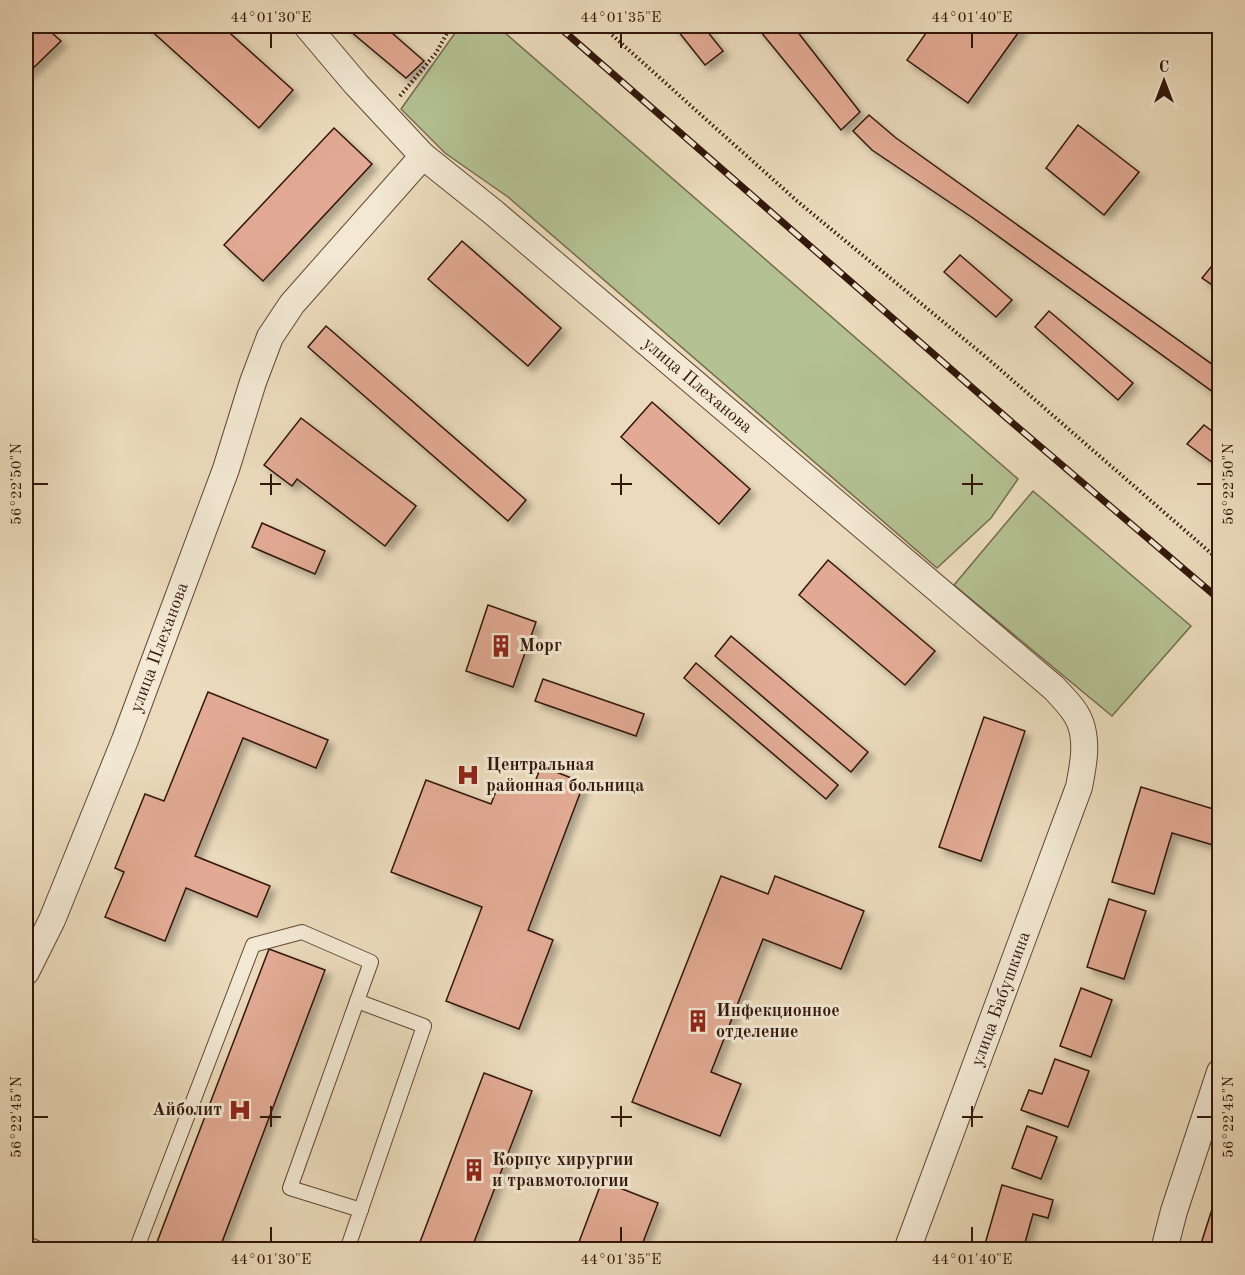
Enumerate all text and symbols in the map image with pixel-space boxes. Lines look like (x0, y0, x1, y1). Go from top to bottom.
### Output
text: 44°01'30"E (231, 11, 311, 26)
text: 44°01'35"E (581, 11, 661, 26)
text: 44°01'40"E (932, 11, 1012, 26)
north arrow (1134, 51, 1194, 111)
text: С (1159, 60, 1169, 76)
street label: улица Плеханова (639, 334, 756, 437)
text: 56°22'50"N (10, 443, 25, 525)
text: 56°22'50"N (1222, 443, 1237, 525)
street label: улица Плеханова (127, 580, 192, 715)
building icon: Морг (488, 633, 514, 659)
place label: Морг (519, 637, 562, 655)
place label: Центральная районная больница (486, 756, 645, 795)
hospital icon: Центральная районная больница (455, 762, 481, 788)
street label: улица Бабушкина (968, 929, 1034, 1069)
place label: Инфекционное отделение (716, 1002, 840, 1041)
building icon: Инфекционное отделение (685, 1008, 711, 1034)
text: 56°22'45"N (10, 1076, 25, 1158)
text: 56°22'45"N (1222, 1076, 1237, 1158)
hospital icon: Айболит (227, 1097, 253, 1123)
place label: Айболит (152, 1101, 222, 1119)
place label: Корпус хирургии и травмотологии (492, 1151, 634, 1190)
building icon: Корпус хирургии и травмотологии (461, 1157, 487, 1183)
text: 44°01'30"E (231, 1253, 311, 1268)
text: 44°01'35"E (581, 1253, 661, 1268)
text: 44°01'40"E (932, 1253, 1012, 1268)

